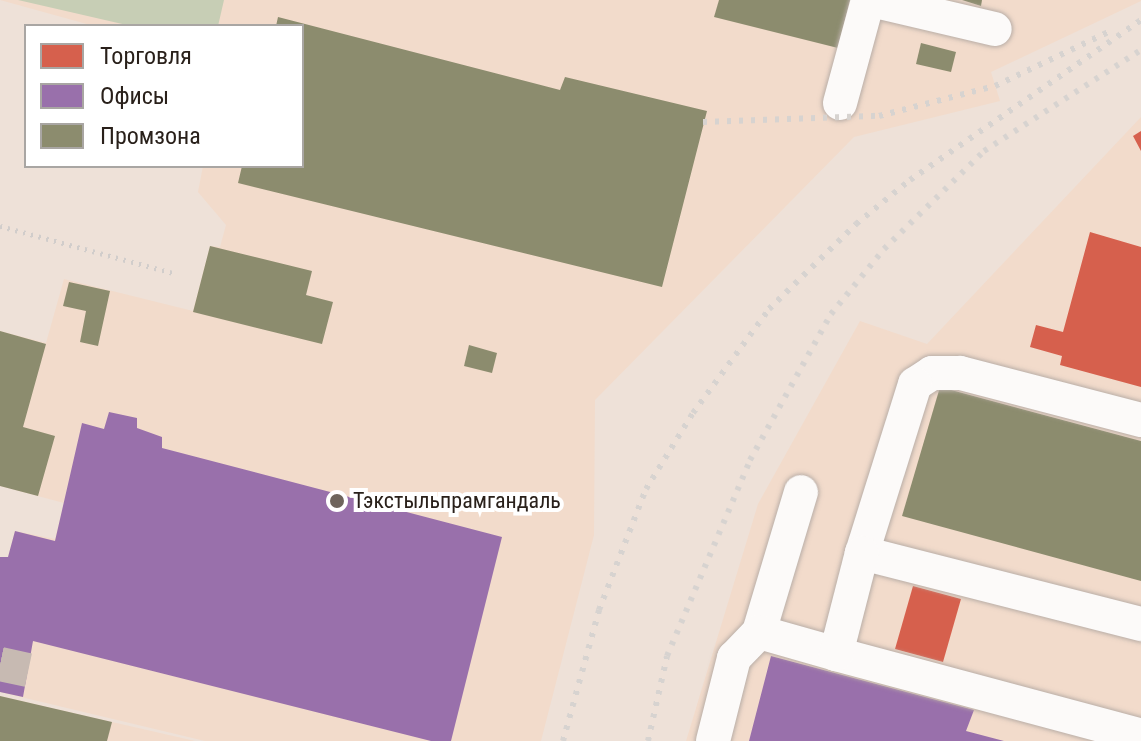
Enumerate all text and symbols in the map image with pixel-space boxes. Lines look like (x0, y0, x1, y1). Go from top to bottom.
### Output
legend (24, 24, 304, 168)
text: Торговля (100, 42, 192, 70)
text: Офисы (100, 82, 169, 110)
text: Промзона (100, 122, 201, 150)
place label: Тэкстыльпрамгандаль (353, 488, 561, 514)
marker: Тэкстыльпрамгандаль (328, 492, 346, 510)

